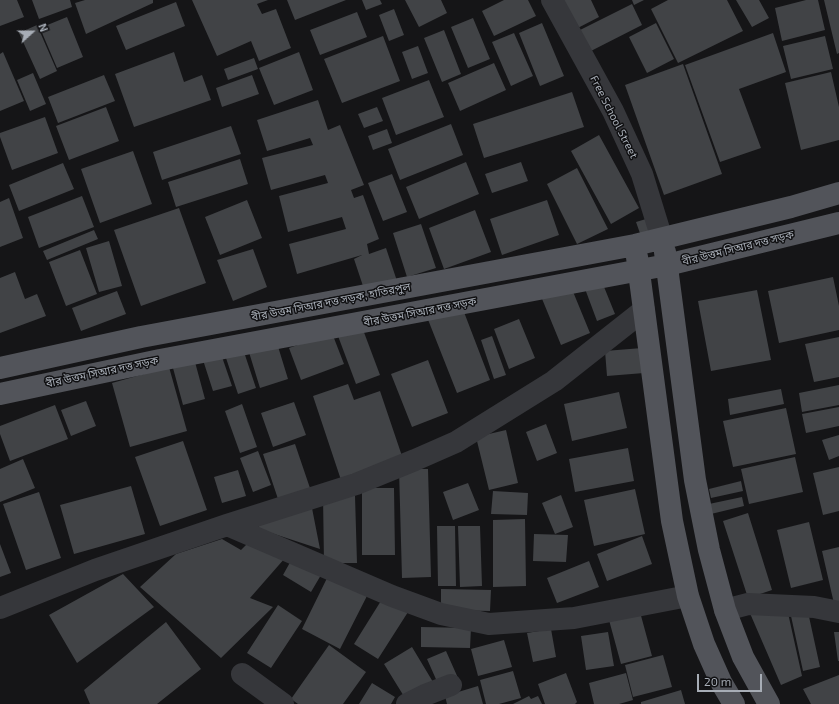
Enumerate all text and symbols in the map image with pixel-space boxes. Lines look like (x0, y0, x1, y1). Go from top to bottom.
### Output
north arrow (12, 12, 52, 52)
text: N (36, 21, 51, 34)
street label: Free School Street (587, 73, 641, 161)
street label: বীর উত্তম সিআর দত্ত সড়ক (681, 228, 795, 268)
street label: বীর উত্তম সিআর দত্ত সড়ক, হাতিরপুল (250, 280, 412, 324)
street label: বীর উত্তম সিআর দত্ত সড়ক (362, 295, 478, 329)
street label: বীর উত্তম সিআর দত্ত সড়ক (45, 354, 159, 390)
scale bar (699, 666, 764, 692)
text: 20 m (704, 674, 731, 688)

